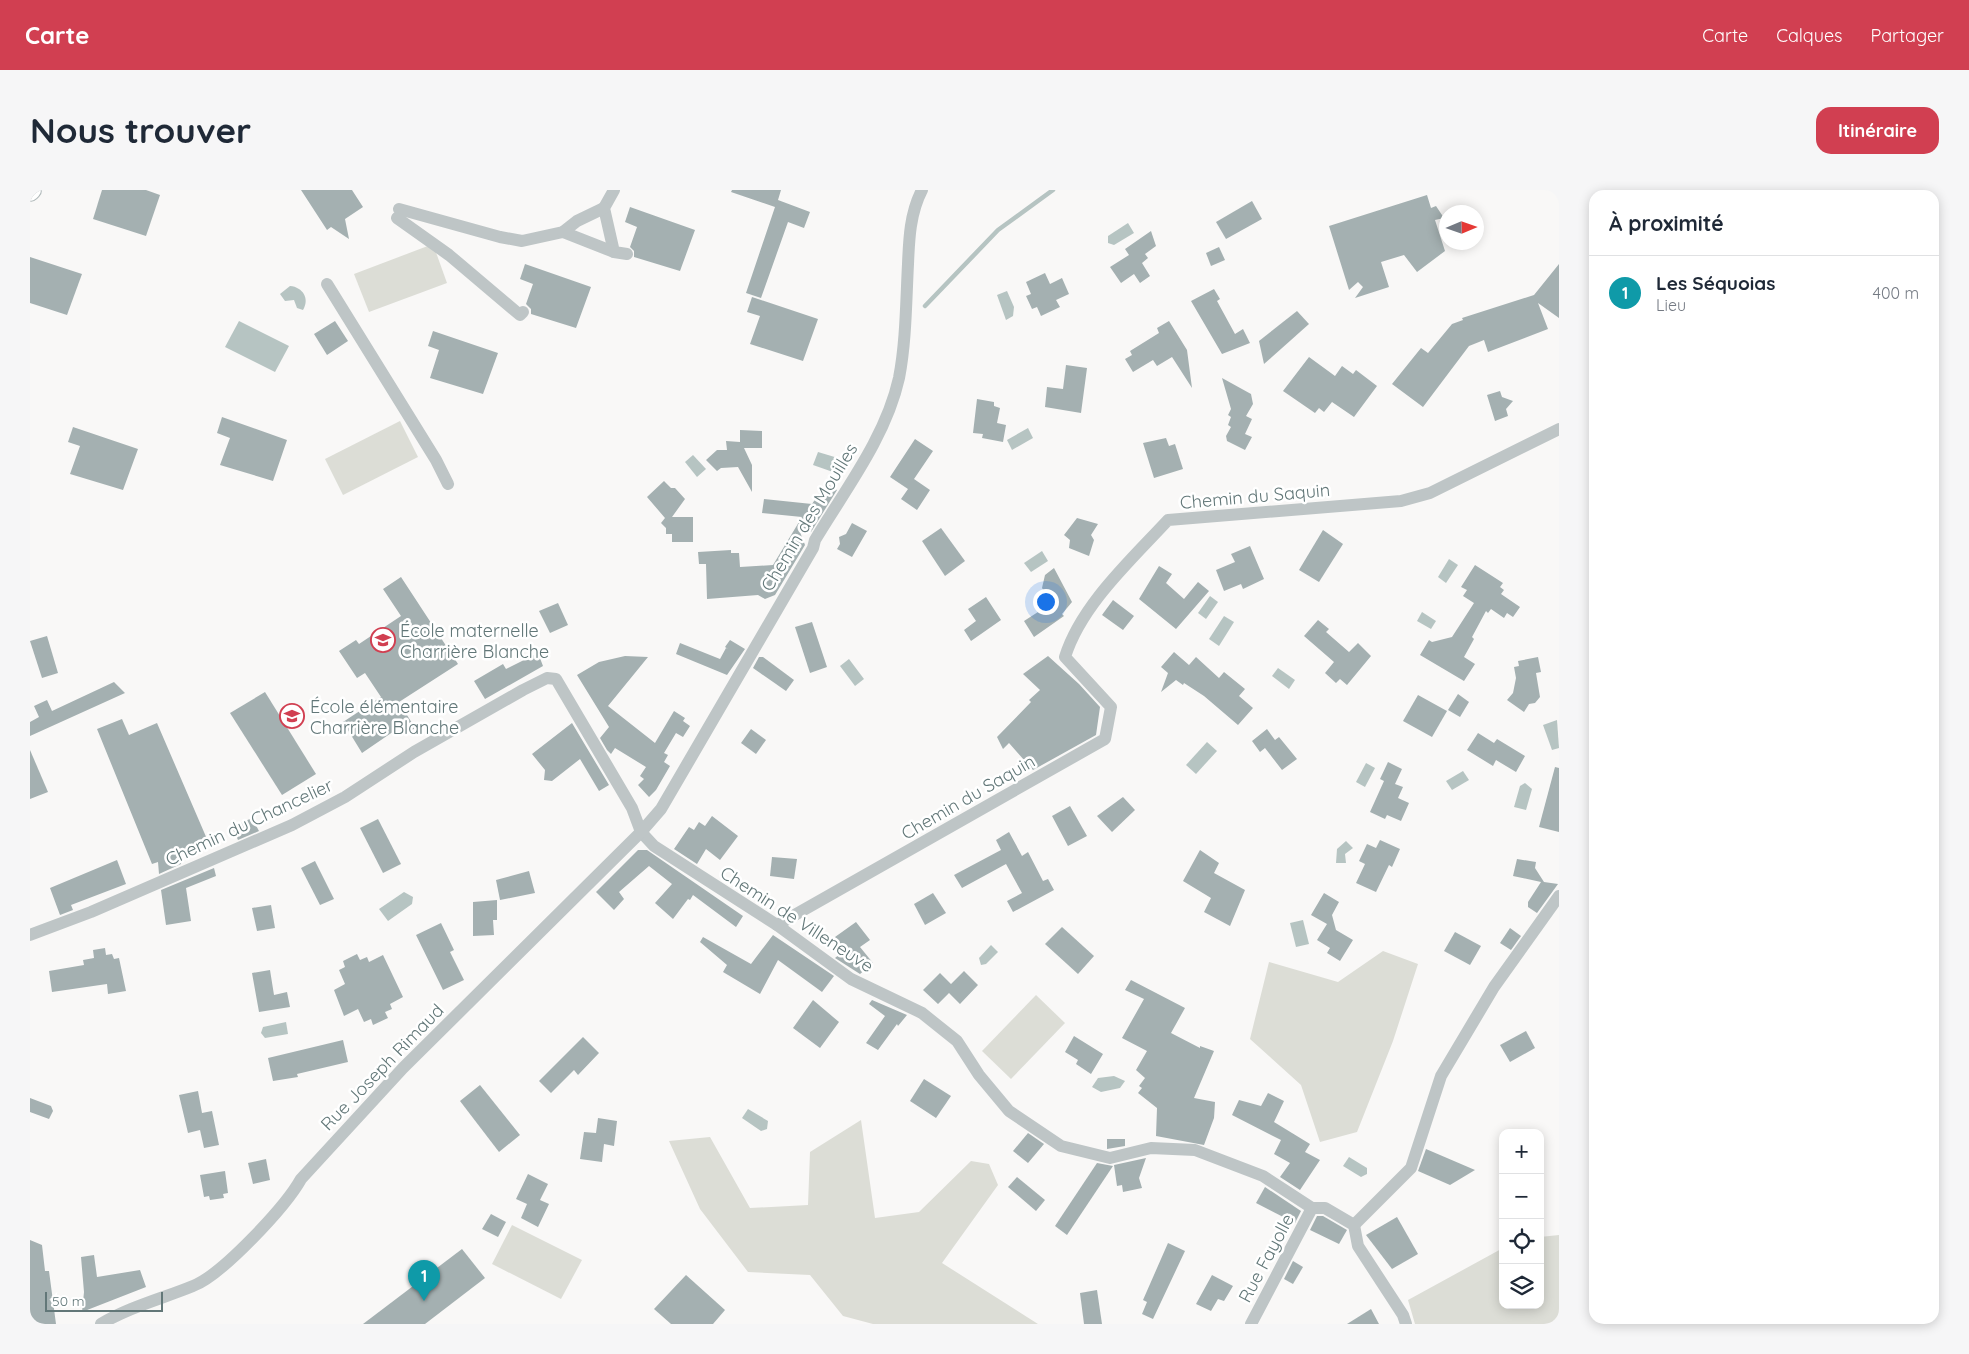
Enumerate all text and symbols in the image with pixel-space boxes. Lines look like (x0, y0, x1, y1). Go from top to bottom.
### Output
text: Carte (25, 20, 89, 50)
text: Carte (1702, 24, 1748, 47)
text: Calques (1776, 24, 1843, 47)
text: Partager (1871, 24, 1944, 47)
button: Itinéraire (1816, 107, 1939, 154)
text: Nous trouver (30, 108, 251, 152)
north arrow (1439, 205, 1484, 250)
text: À proximité (1609, 210, 1724, 236)
text: Les Séquoias (1656, 271, 1775, 295)
text: 1 (1622, 283, 1628, 303)
text: 400 m (1873, 283, 1919, 303)
text: Lieu (1656, 295, 1686, 315)
street label: Chemin des Mouilles (756, 439, 862, 595)
street label: Chemin du Saquin (1179, 478, 1331, 514)
your location (1033, 589, 1059, 615)
place label: École maternelle Charrière Blanche (400, 619, 549, 663)
school or university icon: École maternelle Charrière Blanche (370, 627, 396, 653)
place label: École élémentaire Charrière Blanche (310, 695, 459, 739)
school or university icon: École élémentaire Charrière Blanche (279, 703, 305, 729)
street label: Chemin du Saquin (897, 749, 1039, 845)
street label: Chemin du Chancelier (162, 773, 336, 871)
street label: Chemin de Villeneuve (716, 861, 878, 977)
street label: Rue Joseph Rimaud (316, 999, 448, 1135)
map controls (1499, 1129, 1544, 1309)
button: + (1499, 1129, 1544, 1174)
button: − (1499, 1174, 1544, 1219)
street label: Rue Fayolle (1233, 1210, 1299, 1306)
button: locate (1499, 1219, 1544, 1264)
pin: 1 (408, 1260, 440, 1301)
button: layers (1499, 1264, 1544, 1309)
scale bar (45, 1289, 162, 1312)
text: 50 m (52, 1292, 85, 1310)

